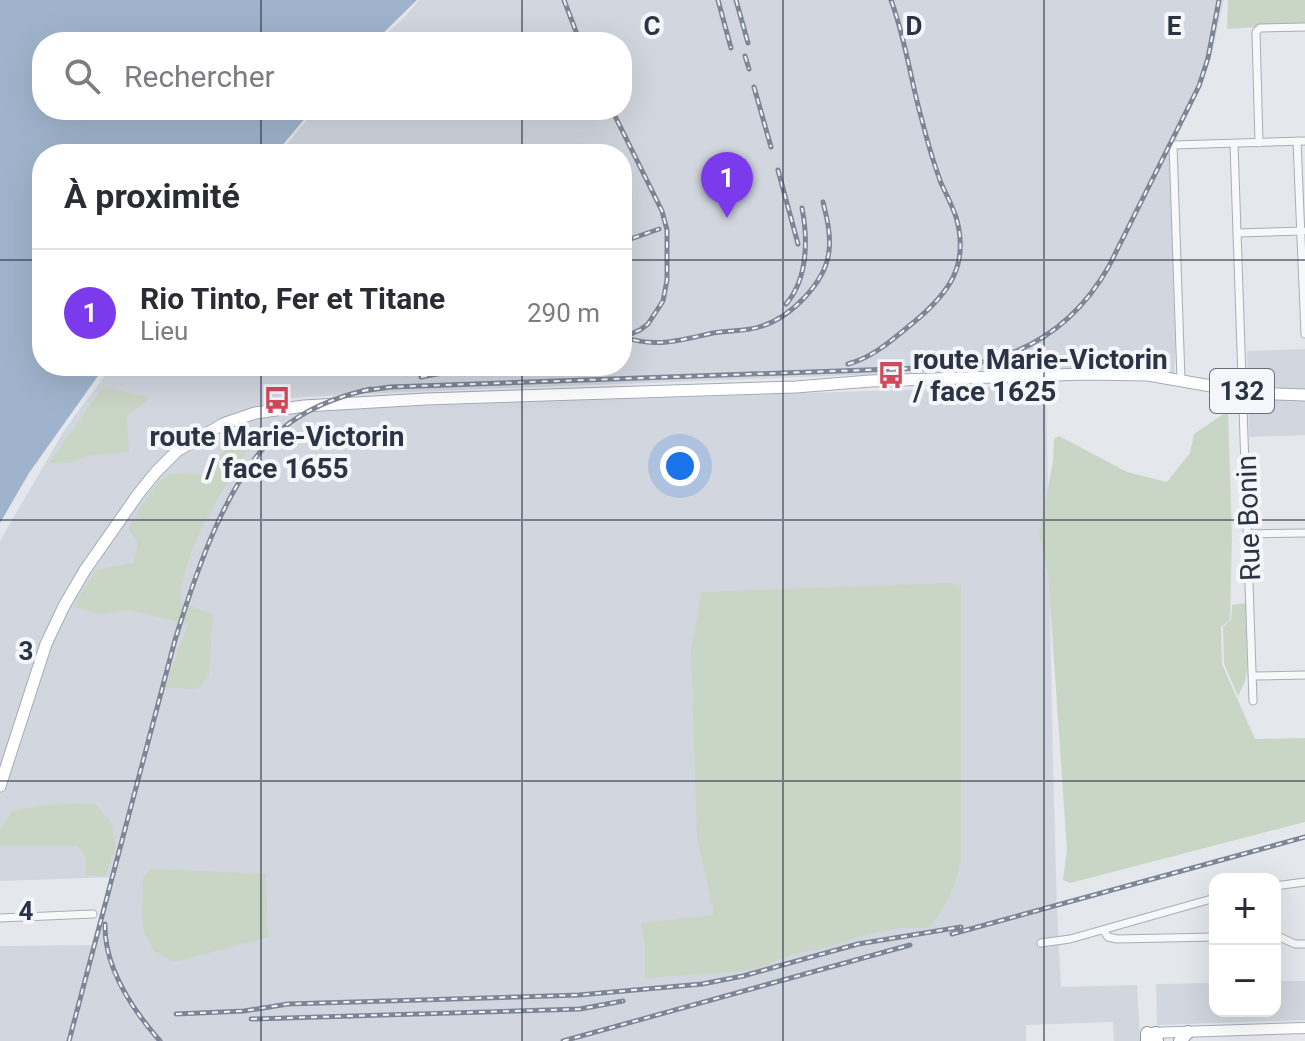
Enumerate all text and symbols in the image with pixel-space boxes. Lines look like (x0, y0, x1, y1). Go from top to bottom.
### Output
text: C (643, 11, 661, 41)
text: D (906, 11, 922, 41)
text: E (1167, 11, 1182, 41)
search box (32, 32, 632, 120)
icon: search (60, 54, 104, 98)
text: Rechercher (124, 59, 275, 94)
pin: 1 (701, 152, 753, 218)
text: À proximité (64, 176, 240, 216)
text: Rio Tinto, Fer et Titane (140, 281, 445, 316)
text: 1 (83, 298, 97, 328)
text: 290 m (527, 298, 600, 328)
text: Lieu (140, 316, 188, 346)
place label: route Marie-Victorin / face 1625 (912, 343, 1168, 408)
bus stop icon: route Marie-Victorin / face 1625 (876, 360, 906, 390)
road number: 132 (1210, 369, 1274, 413)
bus stop icon: route Marie-Victorin / face 1655 (262, 385, 292, 415)
place label: route Marie-Victorin / face 1655 (150, 420, 404, 485)
your location (660, 446, 700, 486)
street label: Rue Bonin (1230, 455, 1267, 581)
text: 3 (19, 636, 33, 666)
map controls (1209, 873, 1281, 1017)
button: + (1209, 873, 1281, 945)
text: 4 (19, 896, 34, 926)
button: − (1209, 945, 1281, 1017)

